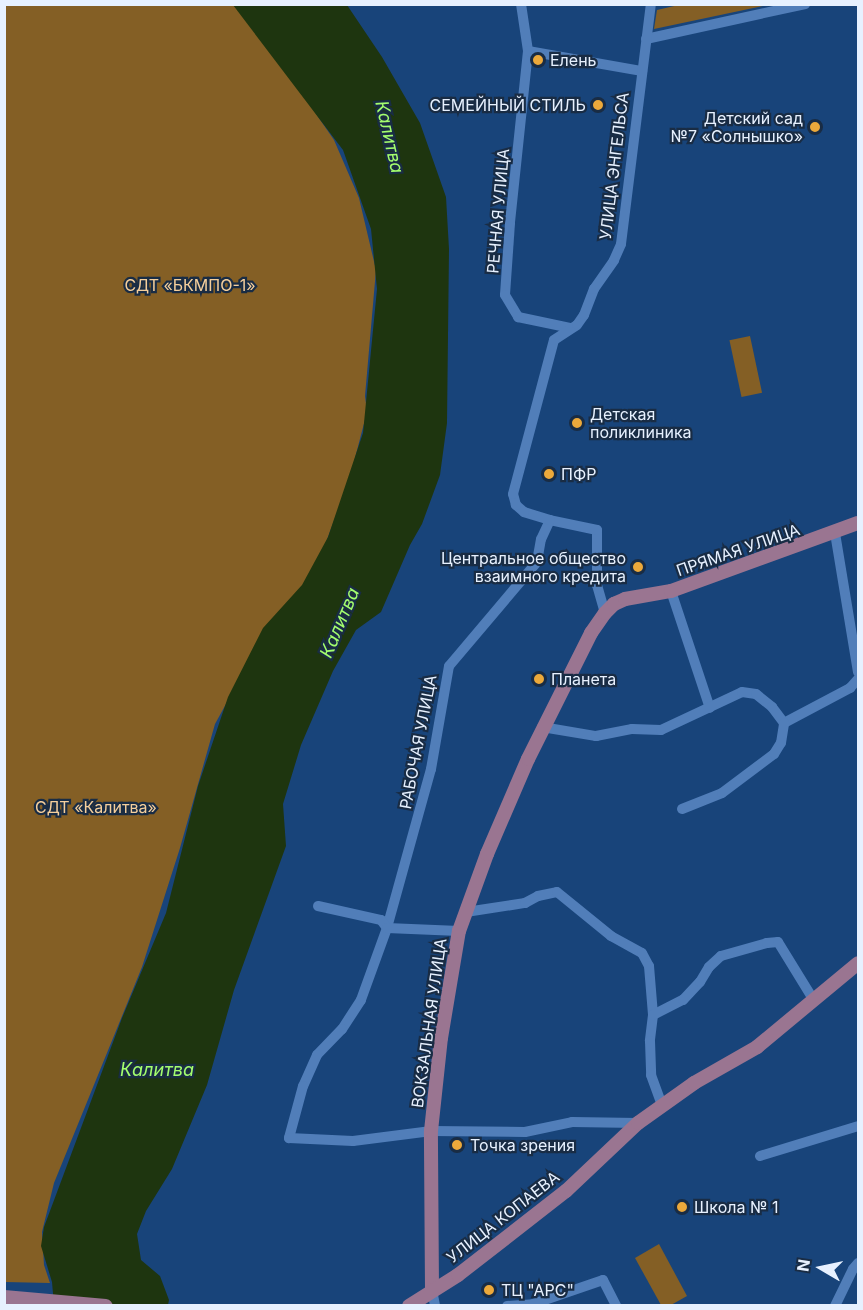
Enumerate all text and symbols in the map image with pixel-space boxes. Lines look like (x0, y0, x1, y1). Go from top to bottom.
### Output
place label: Елень (550, 50, 597, 70)
marker: Елень (531, 53, 545, 67)
street label: УЛИЦА ЭНГЕЛЬСА (595, 91, 633, 241)
place label: СЕМЕЙНЫЙ СТИЛЬ (430, 95, 586, 115)
water label: Калитва (370, 98, 408, 176)
marker: СЕМЕЙНЫЙ СТИЛЬ (591, 98, 605, 112)
place label: Детский сад №7 «Солнышко» (671, 108, 803, 146)
marker: Детский сад №7 «Солнышко» (808, 120, 822, 134)
street label: РЕЧНАЯ УЛИЦА (483, 148, 513, 274)
park label: СДТ «БКМПО-1» (124, 275, 256, 295)
place label: Детская поликлиника (590, 404, 692, 442)
marker: Детская поликлиника (568, 414, 586, 432)
place label: ПФР (561, 464, 596, 484)
marker: ПФР (542, 467, 556, 481)
street label: ПРЯМАЯ УЛИЦА (674, 520, 802, 580)
place label: Центральное общество взаимного кредита (441, 548, 626, 586)
marker: Центральное общество взаимного кредита (631, 560, 645, 574)
water label: Калитва (316, 585, 364, 661)
place label: Планета (551, 669, 616, 689)
marker: Планета (532, 672, 546, 686)
street label: РАБОЧАЯ УЛИЦА (396, 673, 440, 811)
park label: СДТ «Калитва» (35, 797, 157, 817)
street label: ВОКЗАЛЬНАЯ УЛИЦА (408, 937, 450, 1109)
water label: Калитва (120, 1059, 194, 1081)
place label: Точка зрения (470, 1135, 575, 1155)
marker: Точка зрения (448, 1136, 466, 1154)
street label: УЛИЦА КОПАЕВА (443, 1167, 563, 1267)
place label: Школа № 1 (694, 1197, 778, 1217)
marker: Школа № 1 (675, 1200, 689, 1214)
north arrow (791, 1238, 851, 1298)
text: N (792, 1258, 814, 1273)
place label: ТЦ "АРС" (501, 1280, 574, 1300)
marker: ТЦ "АРС" (482, 1283, 496, 1297)

